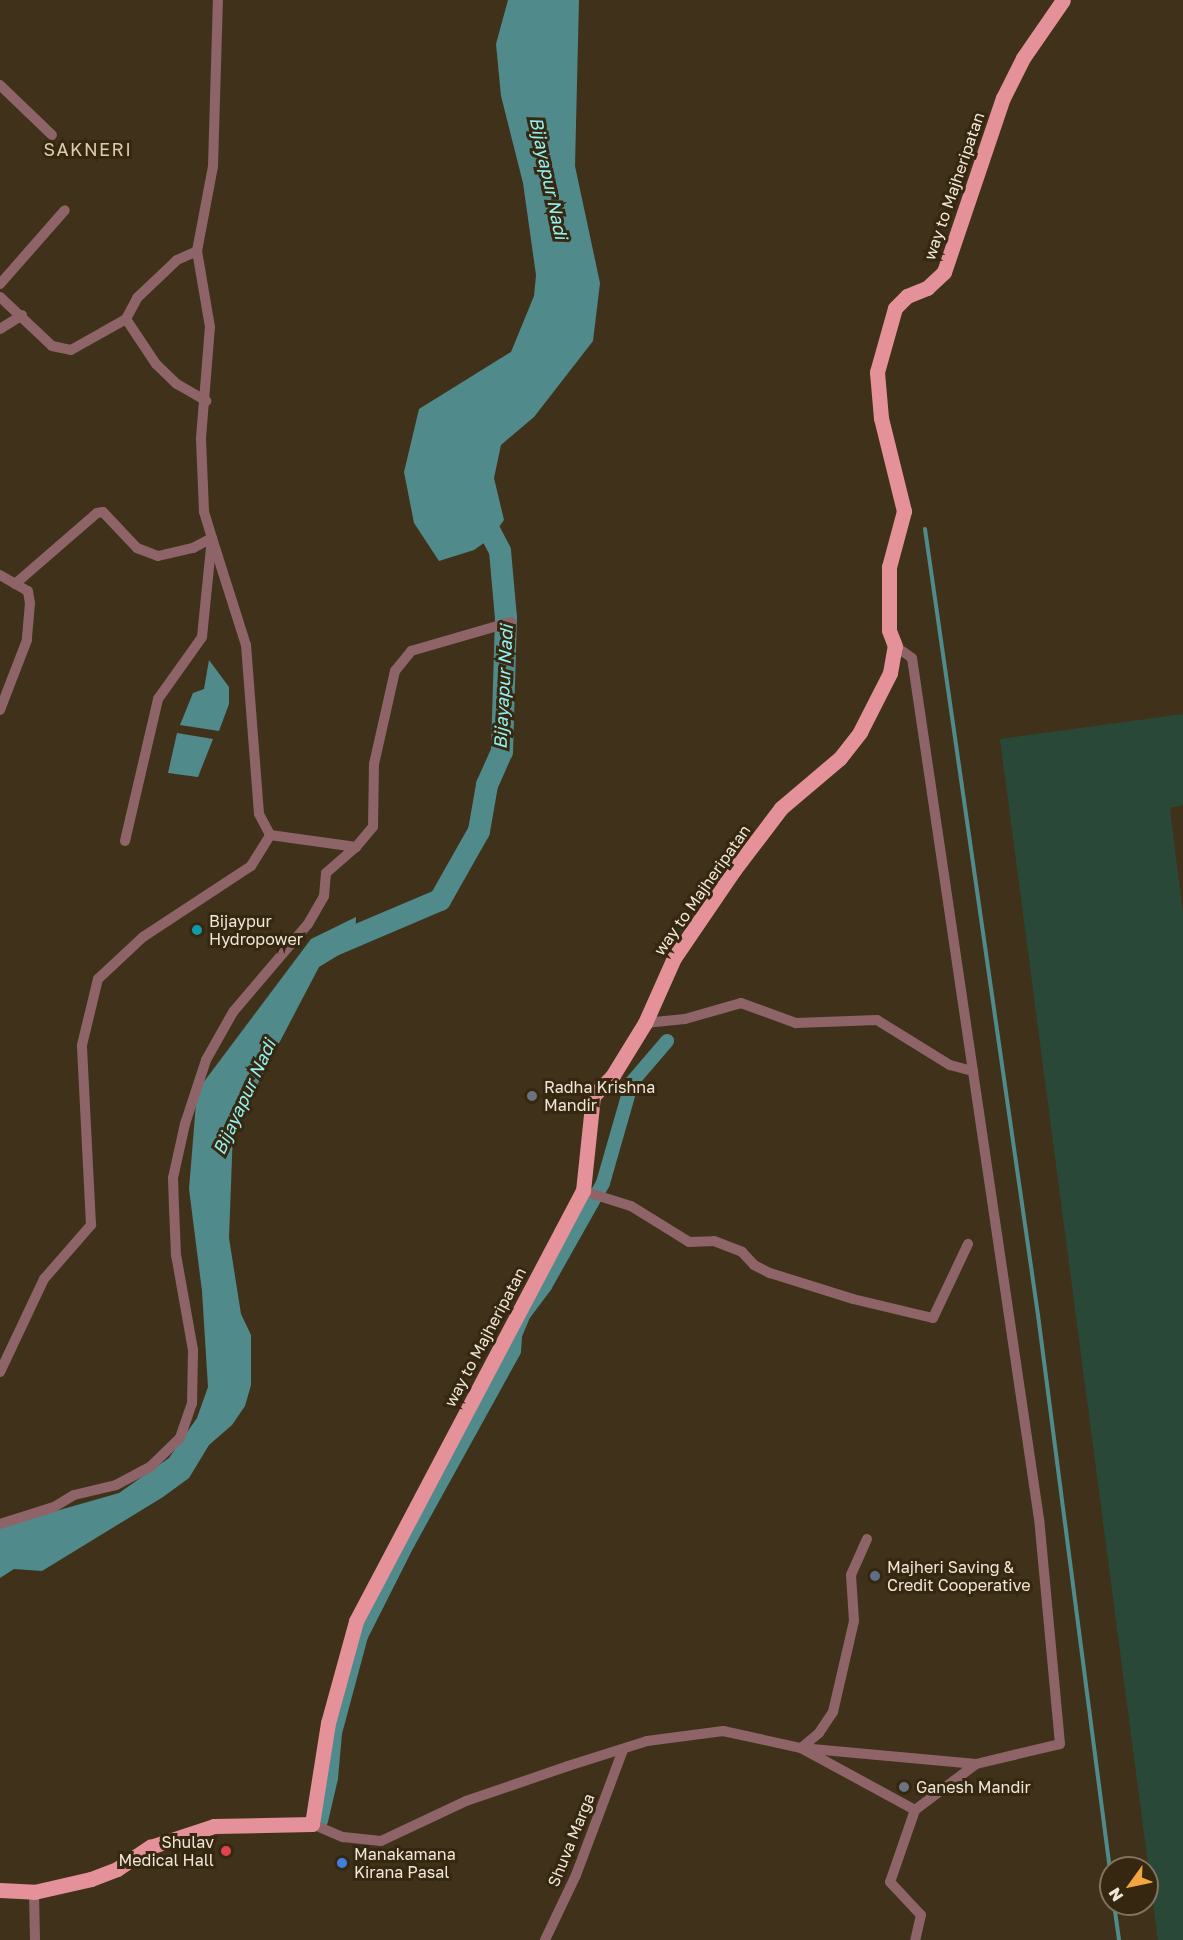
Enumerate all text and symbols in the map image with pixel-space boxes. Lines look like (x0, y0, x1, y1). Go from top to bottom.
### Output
street label: way to Majheripatan (920, 110, 988, 262)
water label: Bijayapur Nadi (525, 115, 573, 241)
district label: SAKNERI (44, 138, 132, 160)
water label: Bijayapur Nadi (489, 624, 517, 750)
street label: way to Majheripatan (650, 821, 754, 959)
place label: Bijaypur Hydropower (209, 911, 303, 949)
marker: Bijaypur Hydropower (190, 923, 204, 937)
water label: Bijayapur Nadi (208, 1036, 280, 1158)
place label: Radha Krishna Mandir (544, 1077, 655, 1115)
marker: Radha Krishna Mandir (525, 1089, 539, 1103)
street label: way to Majheripatan (440, 1264, 530, 1410)
place label: Majheri Saving & Credit Cooperative (887, 1557, 1031, 1595)
marker: Majheri Saving & Credit Cooperative (868, 1569, 882, 1583)
place label: Ganesh Mandir (916, 1777, 1031, 1797)
marker: Ganesh Mandir (897, 1780, 911, 1794)
street label: Shuva Marga (544, 1790, 598, 1890)
place label: Shulav Medical Hall (119, 1832, 214, 1870)
marker: Shulav Medical Hall (219, 1844, 233, 1858)
place label: Manakamana Kirana Pasal (354, 1844, 456, 1882)
marker: Manakamana Kirana Pasal (335, 1856, 349, 1870)
north arrow (1099, 1856, 1159, 1916)
text: N (1104, 1884, 1127, 1905)

